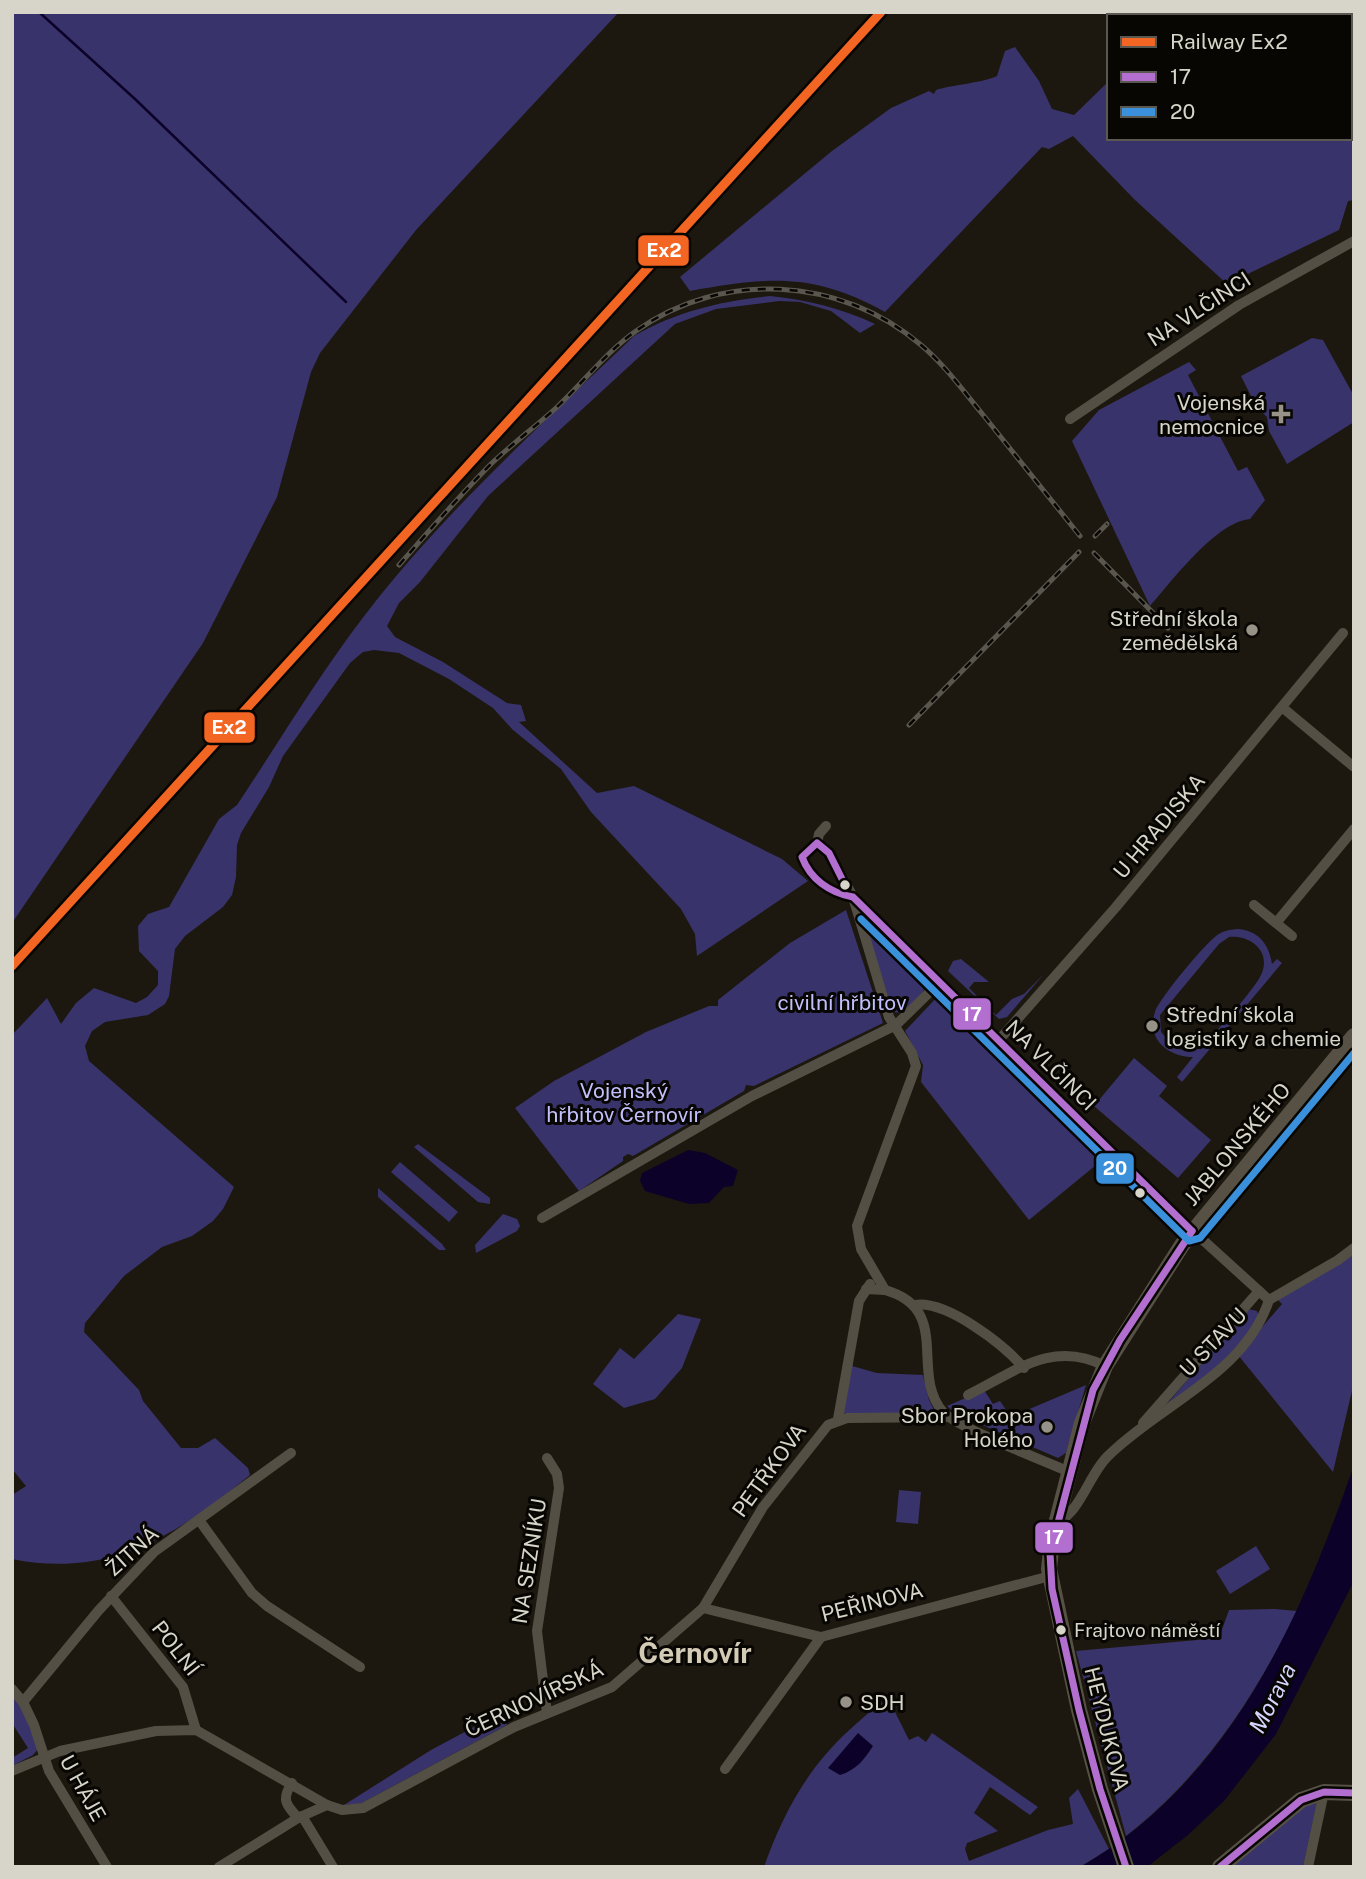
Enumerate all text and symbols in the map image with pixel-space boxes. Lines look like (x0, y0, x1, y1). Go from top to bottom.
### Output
legend (1107, 14, 1352, 140)
text: Railway Ex2 (1170, 29, 1288, 54)
text: 17 (1170, 64, 1191, 89)
text: 20 (1170, 99, 1195, 124)
line badge: Ex2 (637, 234, 690, 267)
text: Ex2 (646, 239, 682, 261)
street label: NA VLČINCI (1143, 266, 1255, 352)
place label: Vojenská nemocnice (1159, 390, 1265, 439)
marker: Vojenská nemocnice (1271, 404, 1291, 424)
place label: Střední škola zemědělská (1110, 606, 1238, 655)
marker: Střední škola zemědělská (1244, 622, 1260, 638)
line badge: Ex2 (203, 711, 256, 744)
text: Ex2 (211, 716, 247, 738)
street label: U HRADISKA (1108, 768, 1210, 883)
unlabelled marker (838, 878, 852, 892)
park label: civilní hřbitov (777, 990, 907, 1015)
line badge: 17 (952, 997, 992, 1031)
place label: Střední škola logistiky a chemie (1166, 1002, 1341, 1051)
text: 17 (962, 1003, 982, 1025)
street label: NA VLČINCI (1001, 1015, 1101, 1115)
marker: Střední škola logistiky a chemie (1144, 1018, 1160, 1034)
park label: Vojenský hřbitov Černovír (546, 1078, 702, 1127)
street label: JABLONSKÉHO (1178, 1078, 1296, 1210)
line badge: 20 (1095, 1152, 1135, 1185)
text: 20 (1103, 1157, 1127, 1179)
unlabelled marker (1133, 1186, 1147, 1200)
street label: U STAVU (1174, 1303, 1252, 1381)
place label: Sbor Prokopa Holého (901, 1403, 1033, 1452)
street label: PETŘKOVA (727, 1418, 811, 1522)
marker: Sbor Prokopa Holého (1039, 1419, 1055, 1435)
street label: NA SEZNÍKU (507, 1496, 551, 1626)
street label: ŽITNÁ (100, 1521, 164, 1581)
line badge: 17 (1034, 1521, 1074, 1554)
text: 17 (1044, 1526, 1064, 1548)
street label: PEŘINOVA (818, 1577, 926, 1627)
street label: POLNÍ (147, 1616, 206, 1681)
place label: Frajtovo náměstí (1074, 1619, 1220, 1641)
marker: Frajtovo náměstí (1054, 1623, 1068, 1637)
district label: Černovír (638, 1636, 752, 1669)
street label: ČERNOVÍRSKÁ (461, 1656, 607, 1742)
water label: Morava (1243, 1658, 1301, 1738)
street label: HEYDUKOVA (1079, 1664, 1135, 1794)
place label: SDH (860, 1690, 905, 1715)
marker: SDH (838, 1694, 854, 1710)
street label: U HÁJE (55, 1750, 111, 1826)

